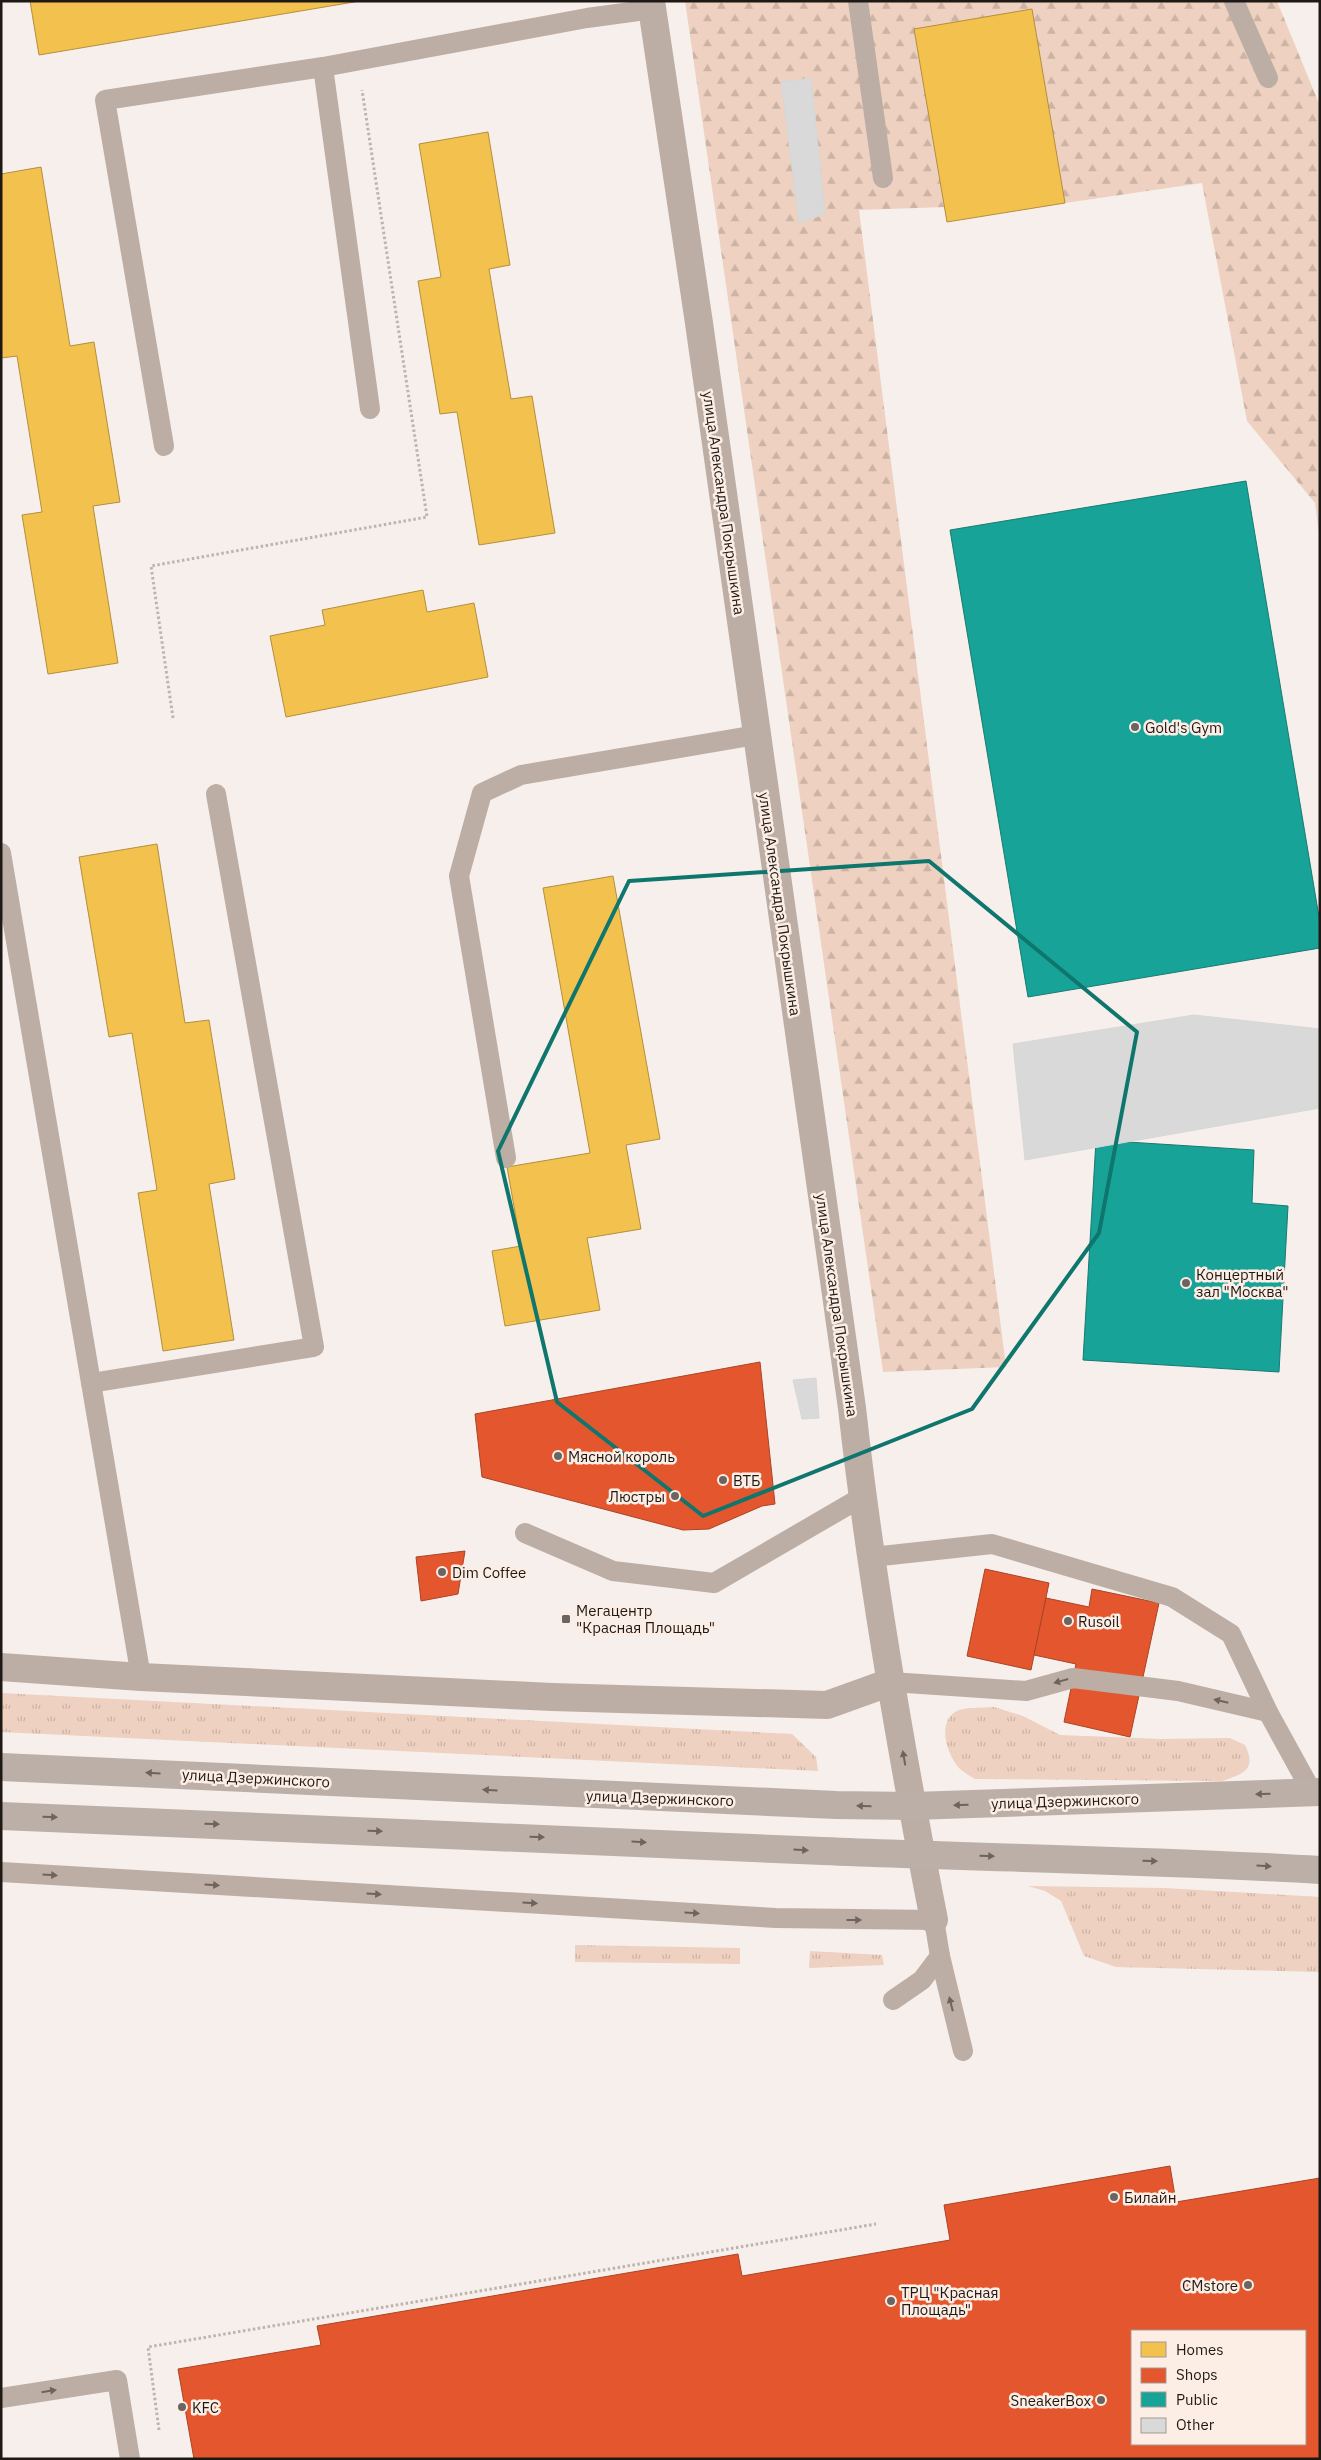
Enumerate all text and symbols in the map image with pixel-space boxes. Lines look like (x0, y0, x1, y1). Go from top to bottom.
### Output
street label: улица Александра Покрышкина (699, 390, 749, 616)
place label: Gold's Gym (1145, 718, 1222, 737)
marker: Gold's Gym (1129, 721, 1141, 733)
street label: улица Александра Покрышкина (755, 791, 805, 1017)
street label: улица Александра Покрышкина (812, 1192, 862, 1418)
place label: Концертный зал "Москва" (1196, 1265, 1289, 1301)
marker: Концертный зал "Москва" (1180, 1277, 1192, 1289)
place label: Мясной король (568, 1447, 675, 1466)
marker: Мясной король (552, 1450, 564, 1462)
place label: ВТБ (733, 1471, 761, 1490)
marker: ВТБ (717, 1474, 729, 1486)
place label: Люстры (609, 1487, 665, 1506)
marker: Люстры (669, 1490, 681, 1502)
place label: Dim Coffee (452, 1563, 526, 1582)
marker: Dim Coffee (436, 1566, 448, 1578)
place label: Мегацентр "Красная Площадь" (576, 1601, 715, 1637)
place label: Rusoil (1078, 1612, 1120, 1631)
marker: Мегацентр "Красная Площадь" (560, 1613, 572, 1625)
marker: Rusoil (1062, 1615, 1074, 1627)
one-way arrow (1053, 1677, 1069, 1685)
one-way arrow (1214, 1697, 1229, 1705)
one-way arrow (900, 1750, 908, 1766)
street label: улица Дзержинского (182, 1765, 330, 1791)
one-way arrow (145, 1769, 161, 1777)
one-way arrow (482, 1786, 498, 1794)
street label: улица Дзержинского (586, 1786, 734, 1810)
street label: улица Дзержинского (991, 1789, 1139, 1813)
one-way arrow (1255, 1790, 1271, 1798)
one-way arrow (856, 1801, 872, 1809)
one-way arrow (952, 1801, 968, 1809)
one-way arrow (42, 1814, 58, 1822)
one-way arrow (205, 1820, 221, 1828)
one-way arrow (367, 1827, 383, 1835)
one-way arrow (529, 1834, 545, 1842)
one-way arrow (631, 1838, 647, 1846)
one-way arrow (793, 1847, 809, 1855)
one-way arrow (980, 1853, 996, 1861)
one-way arrow (1142, 1858, 1158, 1866)
one-way arrow (1256, 1863, 1272, 1871)
one-way arrow (42, 1872, 58, 1880)
one-way arrow (204, 1881, 220, 1889)
one-way arrow (367, 1890, 383, 1898)
one-way arrow (522, 1899, 538, 1907)
one-way arrow (684, 1909, 700, 1917)
one-way arrow (846, 1916, 862, 1924)
one-way arrow (947, 1996, 955, 2011)
place label: Билайн (1124, 2188, 1177, 2207)
marker: Билайн (1108, 2191, 1120, 2203)
place label: CMstore (1182, 2276, 1238, 2295)
marker: CMstore (1242, 2279, 1254, 2291)
place label: ТРЦ "Красная Площадь" (901, 2283, 999, 2319)
marker: ТРЦ "Красная Площадь" (885, 2295, 897, 2307)
legend (1131, 2330, 1306, 2445)
text: Homes (1176, 2340, 1224, 2359)
text: Shops (1176, 2365, 1218, 2384)
one-way arrow (42, 2387, 58, 2395)
text: Public (1176, 2390, 1218, 2409)
place label: SneakerBox (1011, 2391, 1091, 2410)
marker: SneakerBox (1095, 2394, 1107, 2406)
place label: KFC (192, 2398, 219, 2417)
marker: KFC (176, 2401, 188, 2413)
text: Other (1176, 2415, 1215, 2434)

